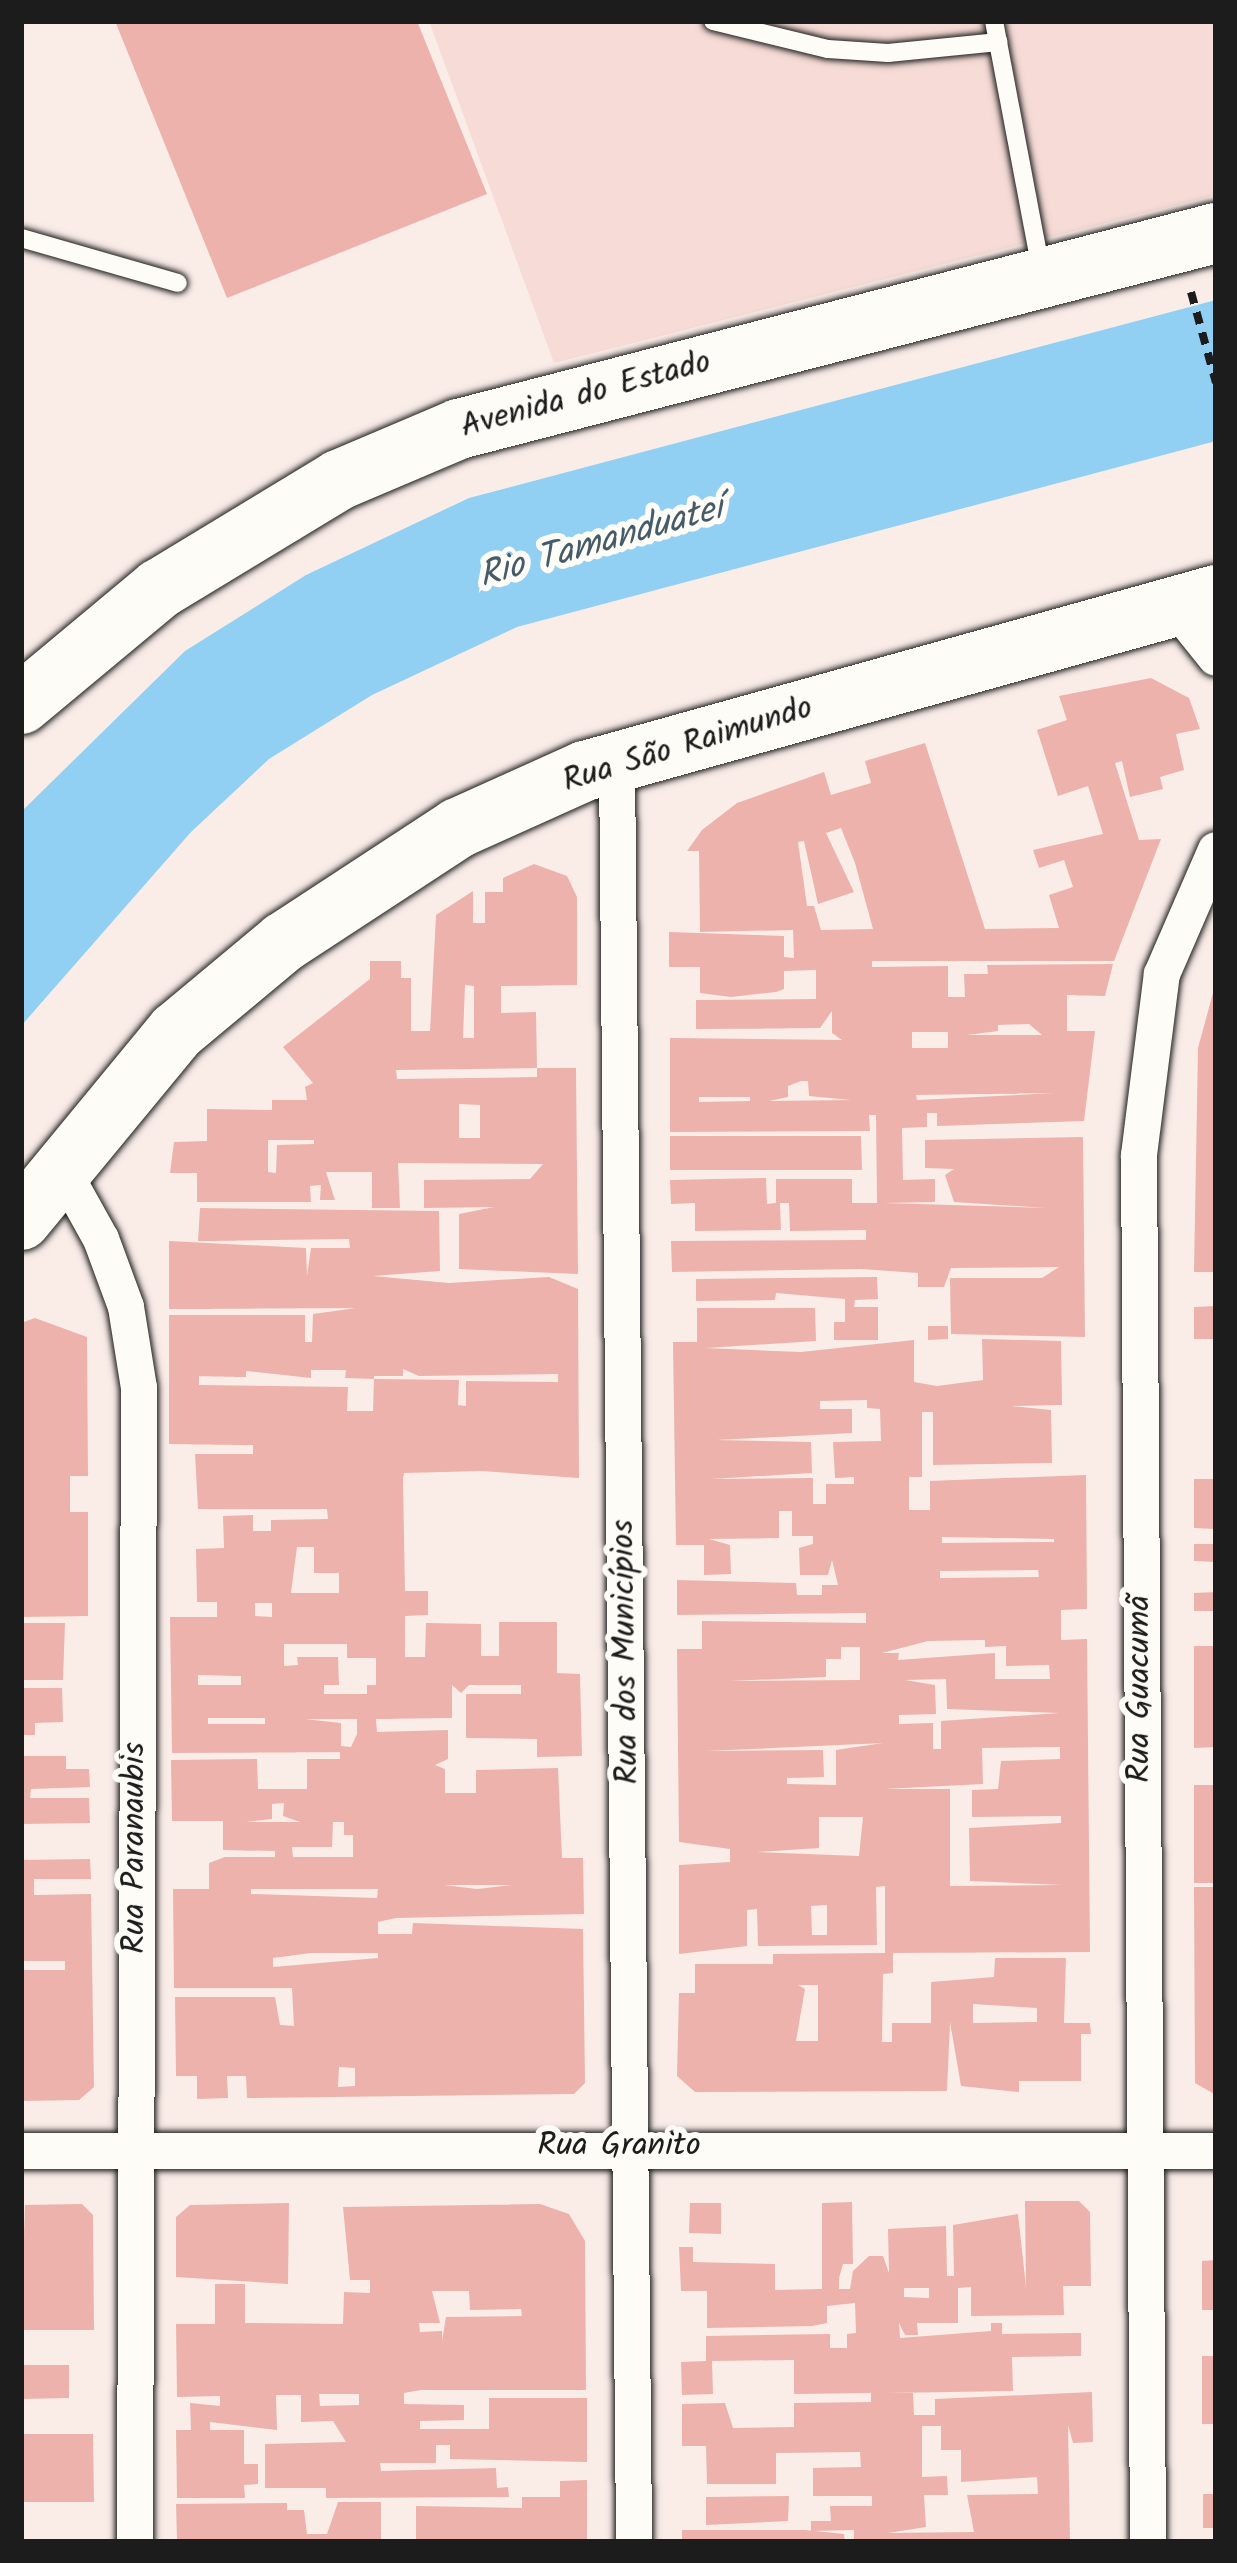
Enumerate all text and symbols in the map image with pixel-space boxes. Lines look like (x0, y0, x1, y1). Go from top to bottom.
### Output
street label: Avenida do Estado (457, 344, 715, 448)
water label: Rio Tamanduateí (474, 487, 728, 599)
street label: Rua São Raimundo (558, 689, 818, 803)
street label: Rua dos Municípios (605, 1519, 649, 1785)
street label: Rua Guacumã (1121, 1595, 1161, 1783)
street label: Rua Paranaubis (116, 1742, 156, 1954)
street label: Rua Granito (537, 2127, 701, 2167)

